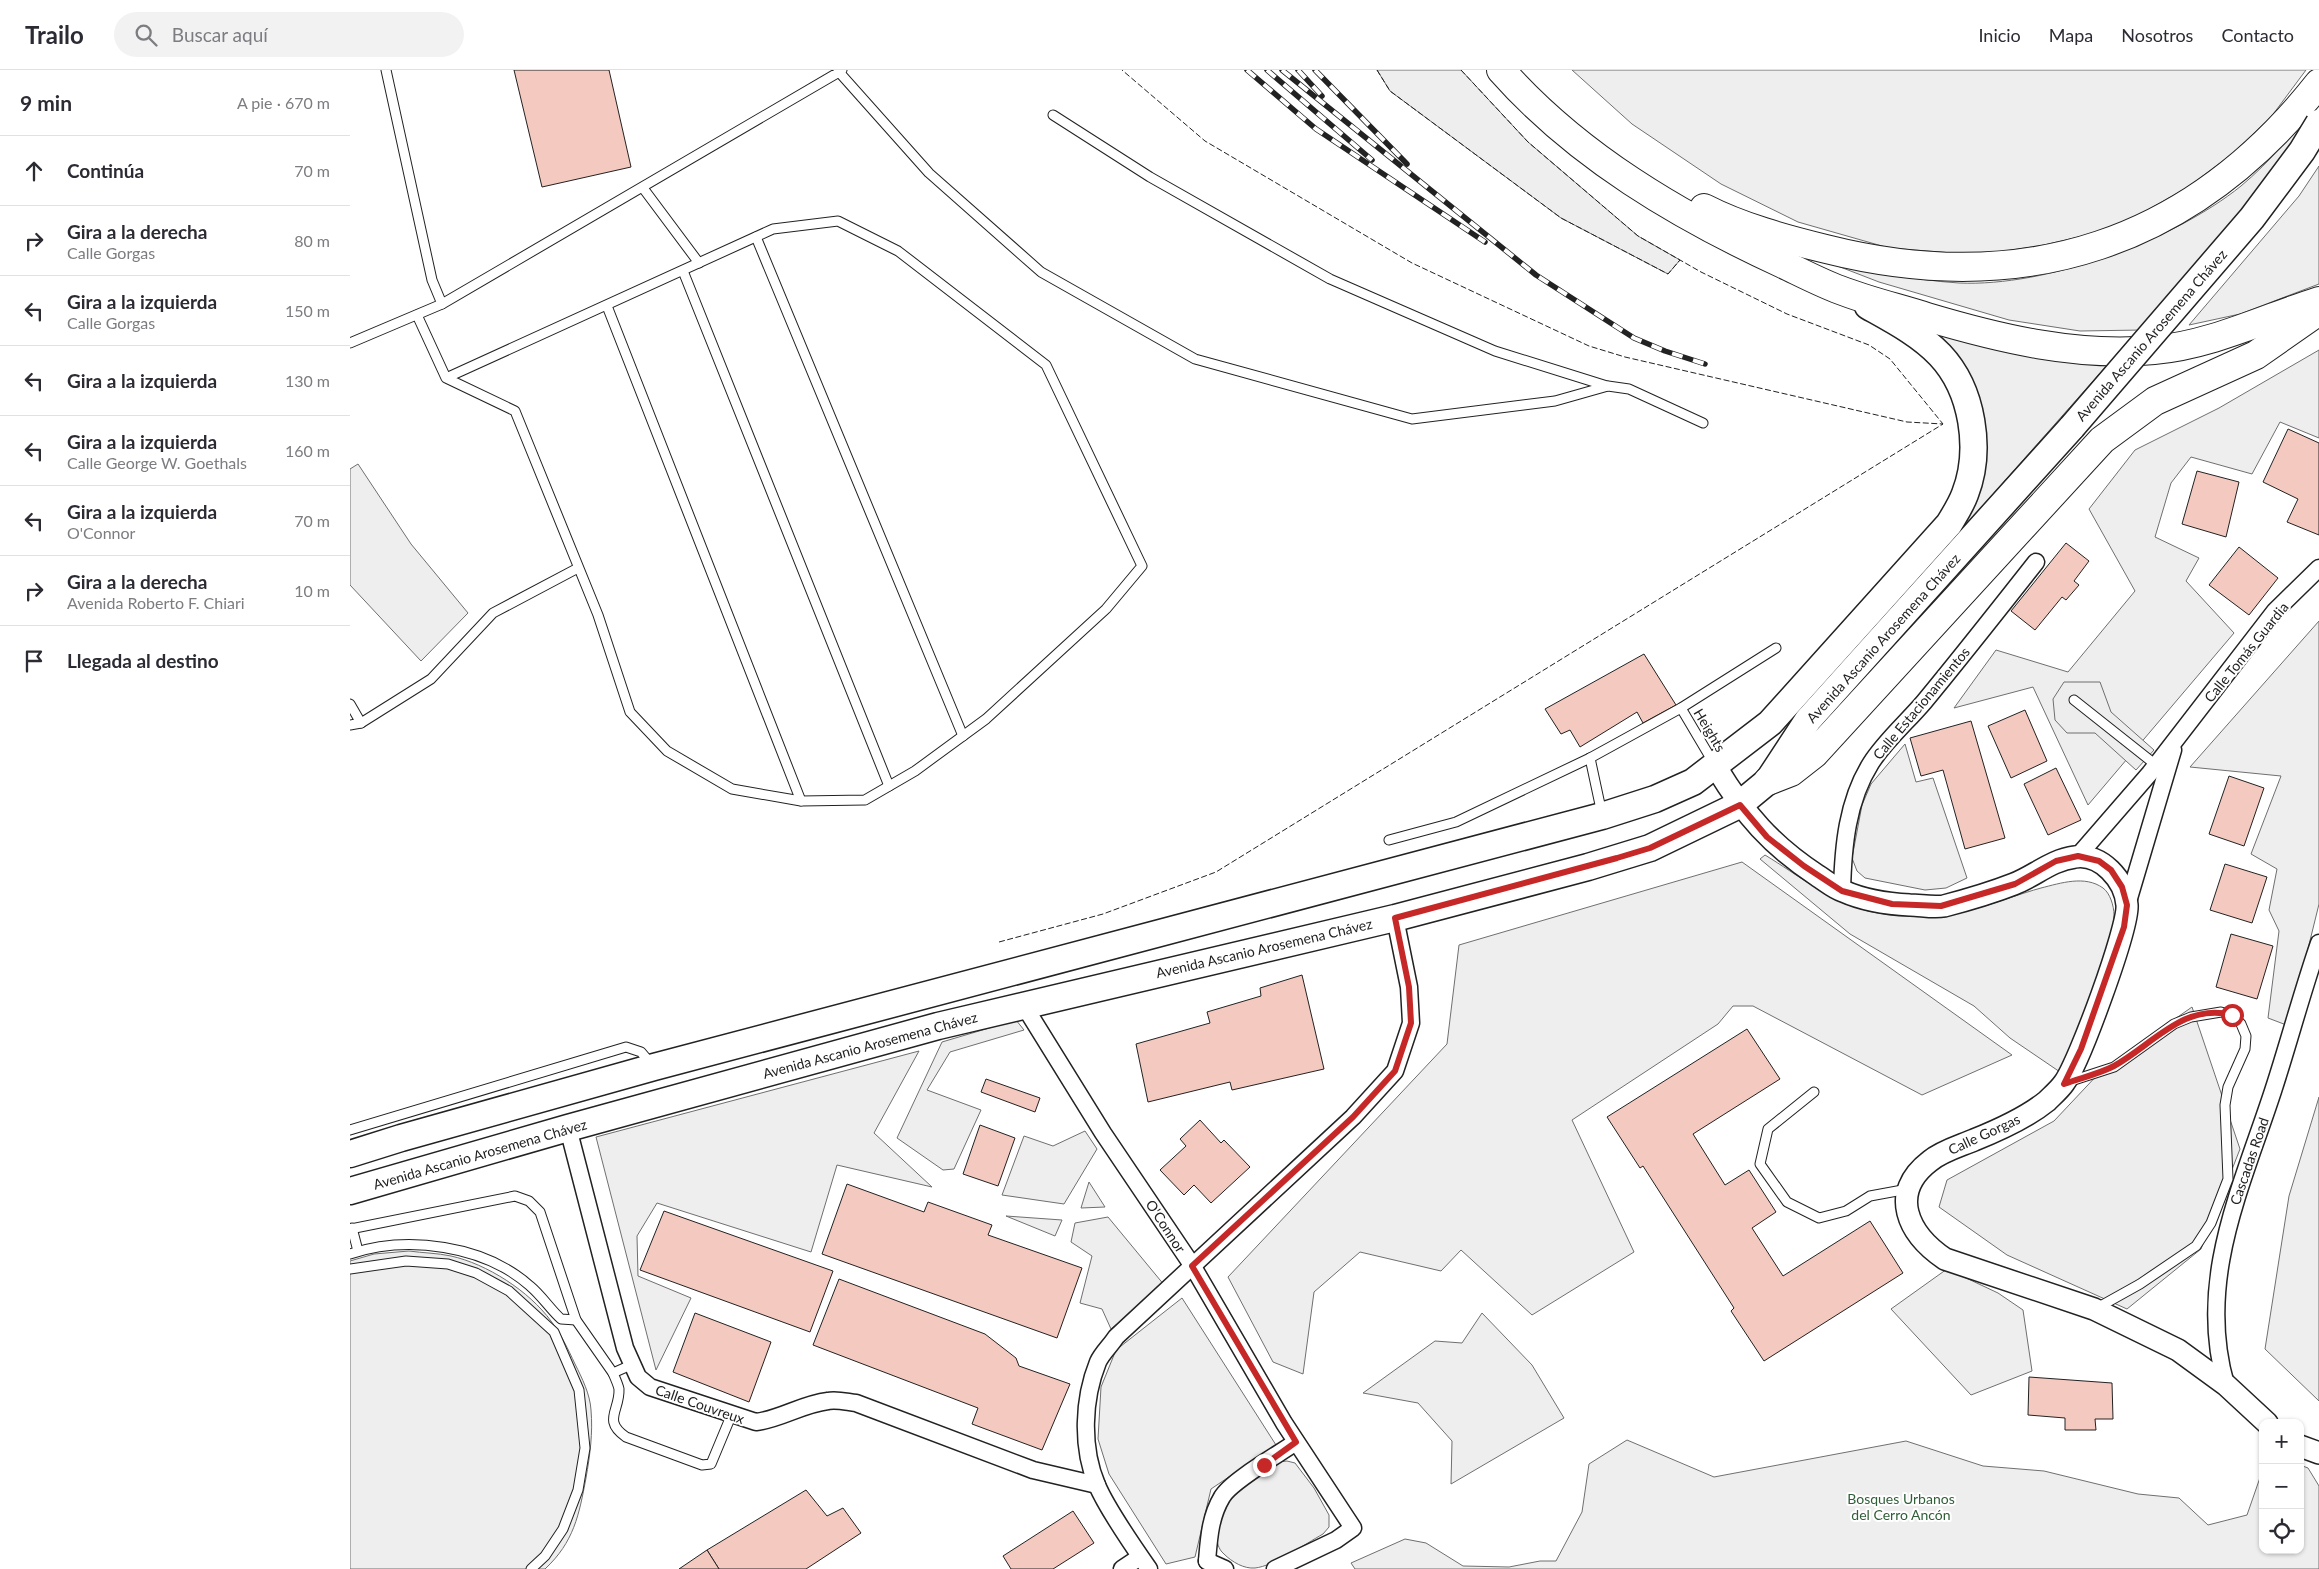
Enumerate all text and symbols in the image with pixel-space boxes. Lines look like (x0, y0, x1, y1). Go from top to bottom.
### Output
search box (114, 12, 464, 57)
text: Trailo (25, 20, 84, 49)
icon: search (132, 21, 160, 49)
text: Buscar aquí (172, 23, 268, 46)
text: Inicio (1978, 24, 2021, 46)
text: Mapa (2049, 24, 2093, 46)
text: Nosotros (2121, 24, 2193, 46)
text: Contacto (2221, 24, 2294, 46)
text: 9 min (20, 90, 72, 115)
text: A pie · 670 m (237, 93, 330, 112)
icon: ahead (20, 157, 48, 185)
text: Continúa (67, 159, 144, 182)
text: 70 m (294, 161, 330, 180)
text: Gira a la derecha (67, 220, 207, 243)
icon: right (20, 227, 48, 255)
text: 80 m (294, 231, 330, 250)
text: Calle Gorgas (67, 243, 155, 262)
street label: Avenida Ascanio Arosemena Chávez (2072, 246, 2230, 424)
text: Gira a la izquierda (67, 290, 217, 313)
icon: left (20, 297, 48, 325)
text: 150 m (285, 301, 330, 320)
text: Calle Gorgas (67, 313, 155, 332)
icon: left (20, 367, 48, 395)
text: Gira a la izquierda (67, 369, 217, 392)
text: 130 m (285, 371, 330, 390)
text: Gira a la izquierda (67, 430, 217, 453)
icon: left (20, 437, 48, 465)
text: 160 m (285, 441, 330, 460)
text: Calle George W. Goethals (67, 453, 247, 472)
text: Gira a la izquierda (67, 500, 217, 523)
icon: left (20, 507, 48, 535)
text: 70 m (294, 511, 330, 530)
text: O'Connor (67, 523, 135, 542)
street label: Avenida Ascanio Arosemena Chávez (1803, 550, 1963, 726)
text: Gira a la derecha (67, 570, 207, 593)
icon: right (20, 577, 48, 605)
text: 10 m (294, 581, 330, 600)
text: Avenida Roberto F. Chiari (67, 593, 245, 612)
street label: Calle Tomás Guardia (2200, 598, 2292, 706)
street label: Calle Estacionamientos (1869, 643, 1973, 763)
icon: arrive (20, 647, 48, 675)
text: Llegada al destino (67, 649, 219, 672)
street label: Heights (1691, 705, 1729, 755)
street label: Avenida Ascanio Arosemena Chávez (1154, 915, 1374, 981)
route start (2221, 1004, 2244, 1027)
street label: Avenida Ascanio Arosemena Chávez (761, 1008, 979, 1082)
street label: Calle Gorgas (1945, 1110, 2023, 1158)
street label: Avenida Ascanio Arosemena Chávez (371, 1115, 589, 1193)
street label: Cascadas Road (2226, 1115, 2272, 1207)
street label: O'Connor (1143, 1196, 1189, 1256)
street label: Calle Couvreux (653, 1381, 747, 1427)
map controls (2259, 1419, 2304, 1554)
button: + (2259, 1419, 2304, 1464)
route end (1253, 1454, 1276, 1477)
button: − (2259, 1464, 2304, 1509)
park label: Bosques Urbanos del Cerro Ancón (1847, 1490, 1955, 1523)
button: locate (2259, 1509, 2304, 1554)

